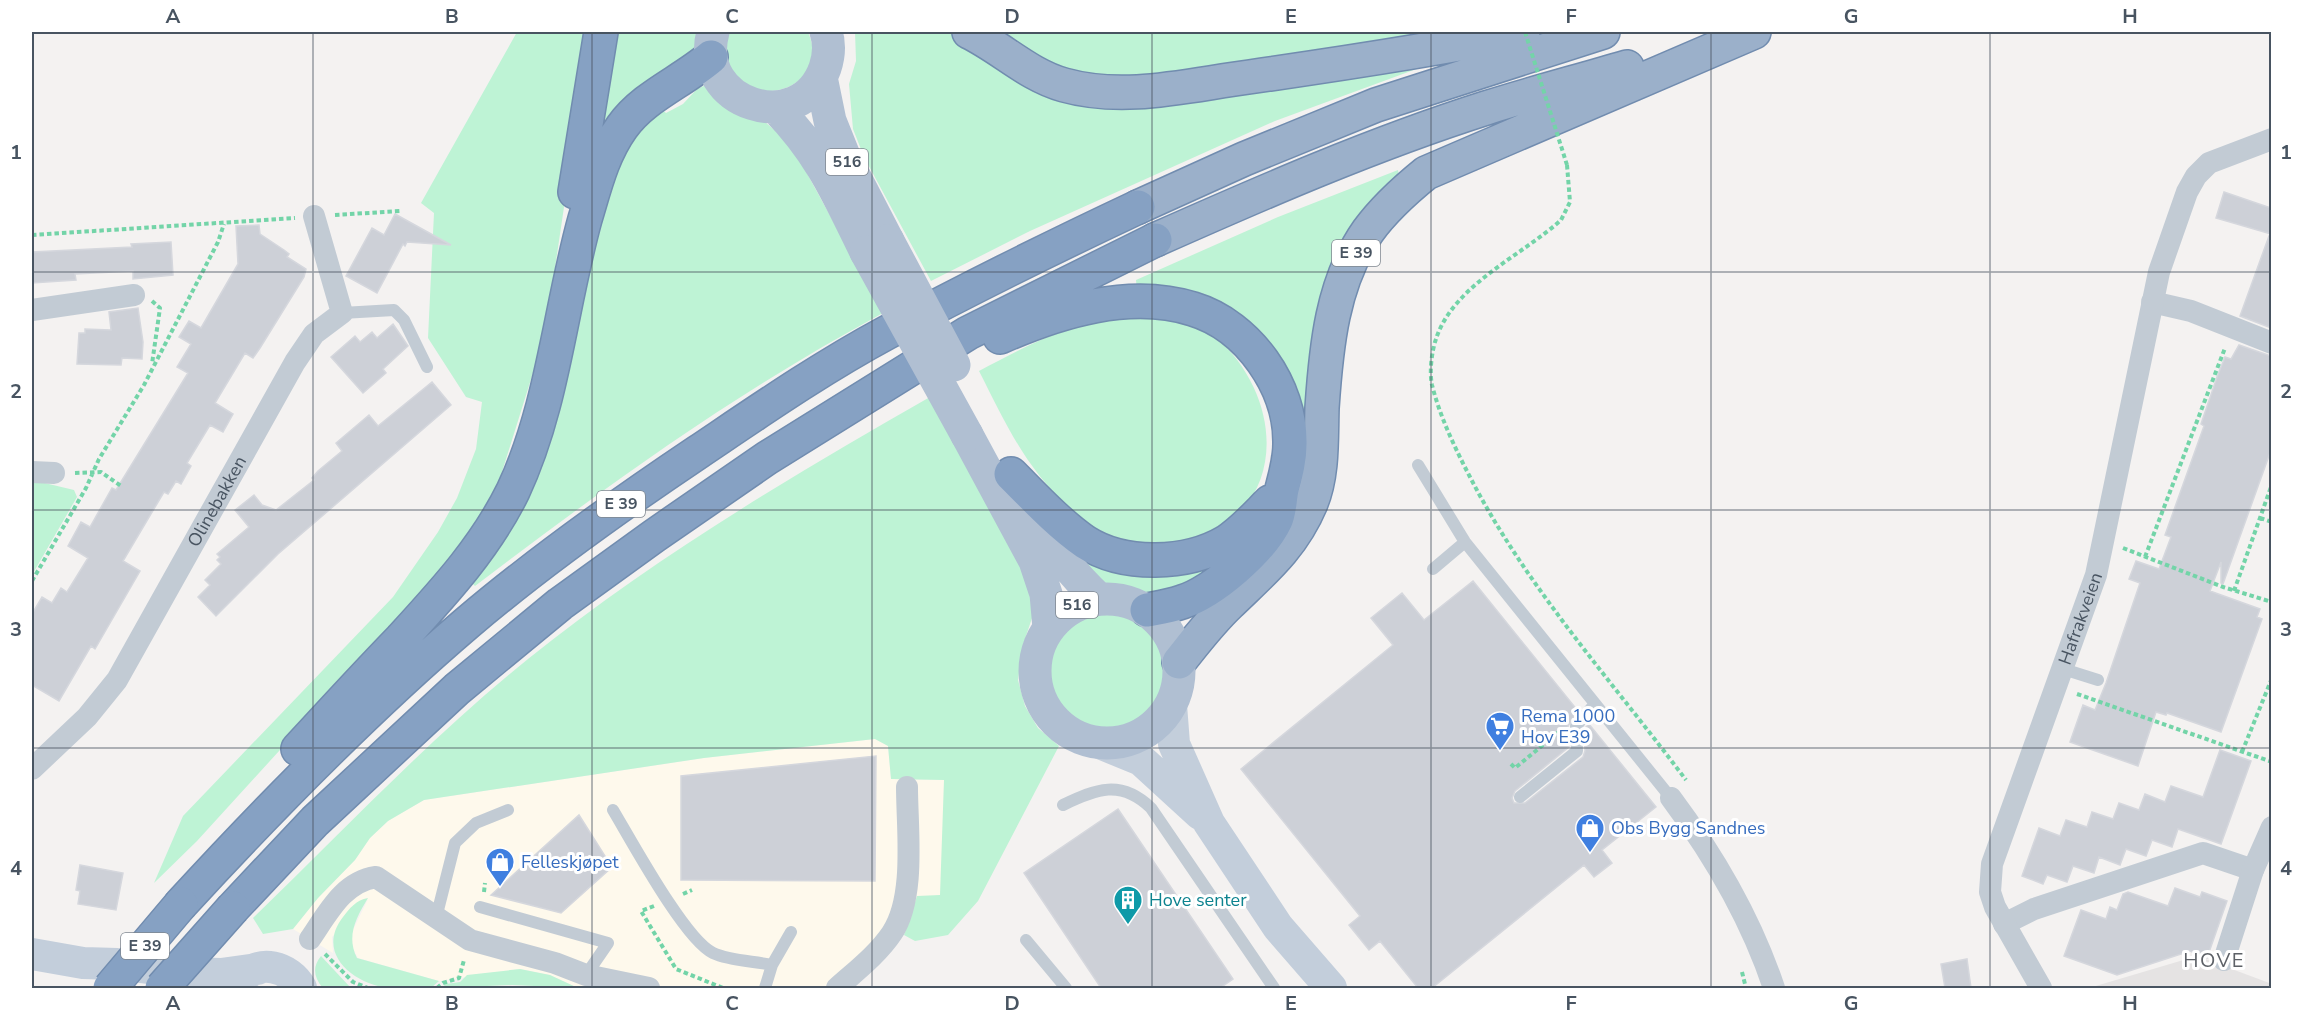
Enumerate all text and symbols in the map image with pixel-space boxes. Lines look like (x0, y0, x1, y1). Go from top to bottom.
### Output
text: A (166, 3, 181, 30)
text: B (445, 3, 459, 30)
text: C (725, 3, 739, 30)
text: D (1004, 3, 1020, 30)
text: E (1285, 3, 1297, 30)
text: F (1565, 3, 1577, 30)
text: G (1844, 3, 1858, 30)
text: H (2122, 3, 2138, 30)
text: 1 (10, 139, 22, 166)
text: 1 (2280, 139, 2292, 166)
road number: 516 (826, 149, 868, 175)
road number: E 39 (1332, 240, 1380, 266)
text: 2 (10, 378, 22, 405)
text: 2 (2280, 378, 2292, 405)
street label: Olinebakken (182, 452, 252, 551)
road number: E 39 (597, 491, 645, 517)
street label: Hafrakveien (2053, 569, 2108, 668)
road number: 516 (1056, 592, 1098, 618)
text: 3 (10, 616, 22, 643)
text: 3 (2280, 616, 2292, 643)
place label: Rema 1000 Hov E39 (1521, 704, 1615, 749)
supermarket icon: Rema 1000 Hov E39 (1484, 710, 1516, 752)
shop icon: Obs Bygg Sandnes (1574, 812, 1606, 854)
place label: Obs Bygg Sandnes (1611, 816, 1765, 840)
shop icon: Felleskjøpet (484, 846, 516, 888)
place label: Felleskjøpet (521, 850, 619, 874)
text: 4 (10, 855, 22, 882)
text: 4 (2280, 855, 2292, 882)
building icon: Hove senter (1112, 884, 1144, 926)
place label: Hove senter (1149, 888, 1247, 912)
road number: E 39 (121, 933, 169, 959)
district label: HOVE (2183, 947, 2245, 974)
text: A (166, 990, 181, 1017)
text: B (445, 990, 459, 1017)
text: C (725, 990, 739, 1017)
text: D (1004, 990, 1020, 1017)
text: E (1285, 990, 1297, 1017)
text: F (1565, 990, 1577, 1017)
text: G (1844, 990, 1858, 1017)
text: H (2122, 990, 2138, 1017)

